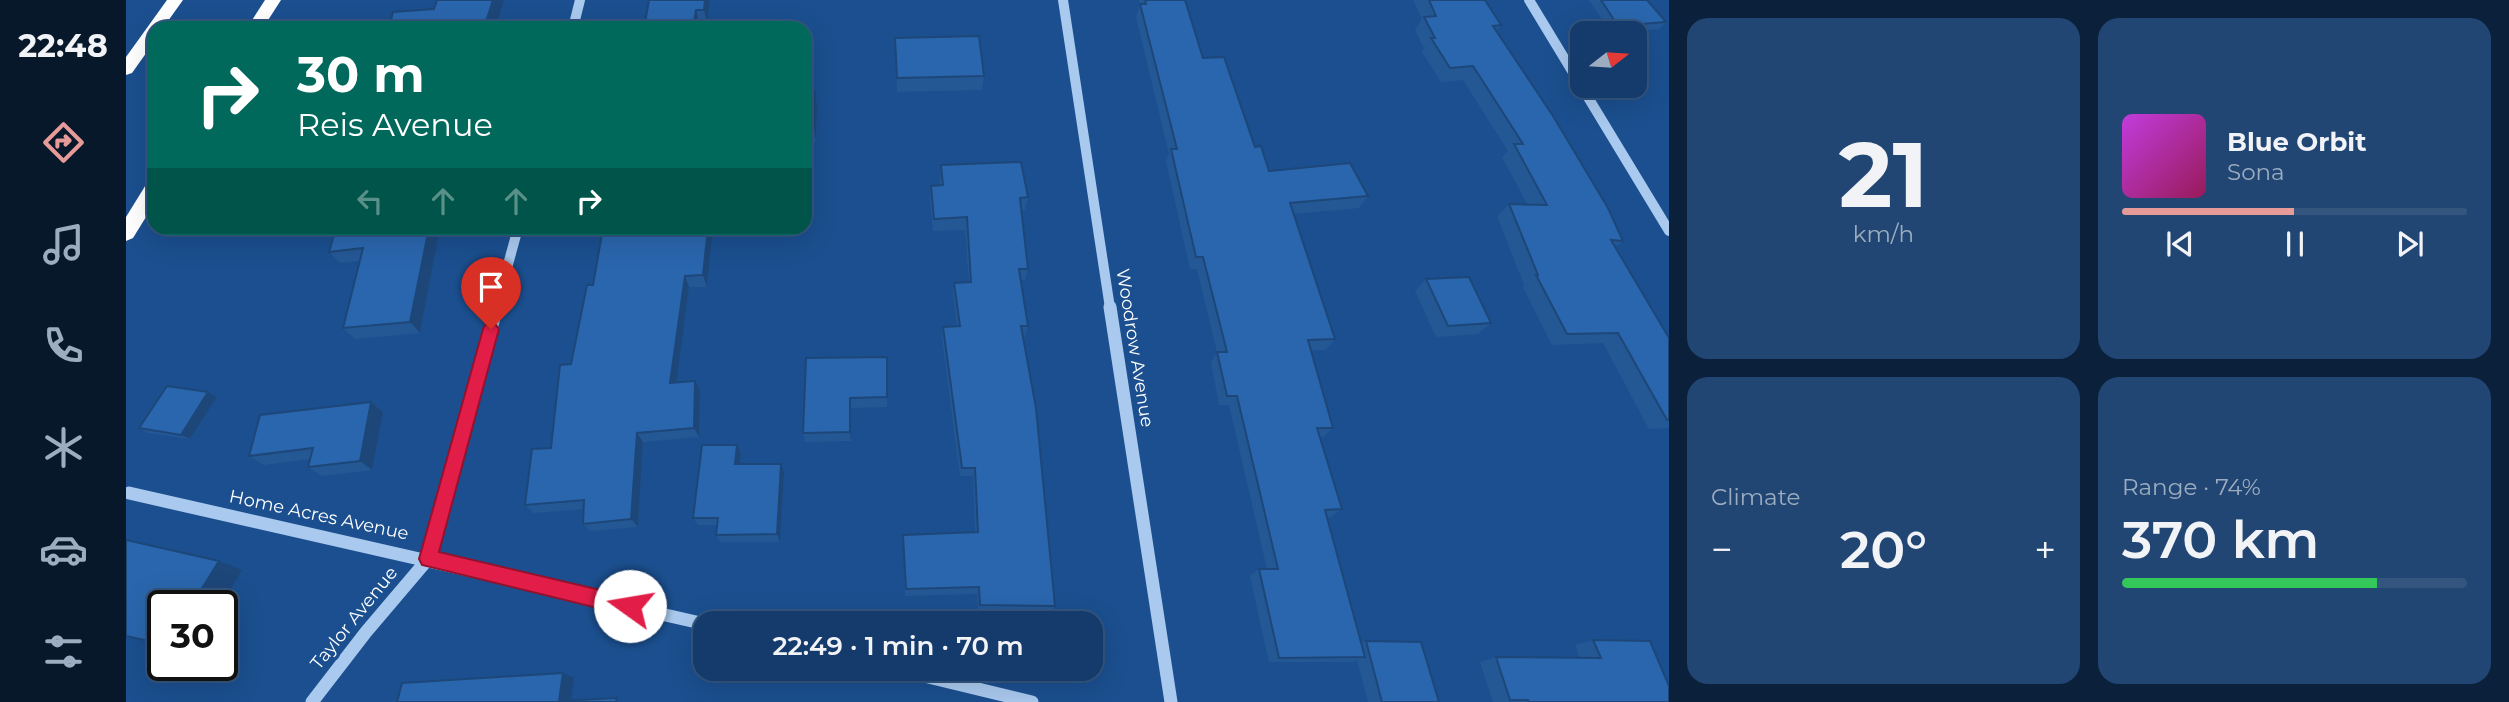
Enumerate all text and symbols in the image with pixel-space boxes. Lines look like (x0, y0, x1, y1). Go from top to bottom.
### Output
north arrow (1570, 21, 1647, 98)
map controls (1570, 21, 1647, 98)
text: 22:48 (18, 26, 108, 65)
text: 30 m (297, 45, 425, 104)
icon: right (182, 49, 273, 140)
text: Reis Avenue (297, 105, 493, 144)
icon: directions (39, 118, 88, 167)
text: 21 (1839, 119, 1928, 230)
text: Blue Orbit (2227, 126, 2366, 158)
text: Sona (2227, 158, 2285, 186)
icon: left (351, 182, 389, 220)
icon: ahead (424, 182, 462, 220)
icon: ahead (497, 182, 535, 220)
icon: right (570, 182, 608, 220)
icon: music (39, 220, 88, 269)
text: km/h (1853, 220, 1914, 248)
icon: previous (2161, 225, 2199, 263)
icon: pause (2276, 225, 2314, 263)
icon: next (2391, 225, 2429, 263)
pin (461, 257, 521, 329)
street label: Woodrow Avenue (1112, 267, 1158, 429)
icon: arrive (472, 268, 510, 306)
icon: phone (39, 321, 88, 370)
icon: climate (39, 423, 88, 472)
text: Range · 74% (2122, 473, 2261, 501)
text: Climate (1711, 483, 1800, 511)
street label: Home Acres Avenue (227, 485, 411, 545)
text: 370 km (2122, 508, 2319, 571)
text: 20° (1840, 518, 1927, 581)
icon: car (39, 525, 88, 574)
text: − (1711, 526, 1733, 573)
text: + (2034, 526, 2056, 573)
street label: Taylor Avenue (306, 562, 402, 674)
position arrow (593, 569, 667, 643)
speed limit sign: 30 (147, 590, 238, 681)
icon: filters (39, 627, 88, 676)
text: 22:49 · 1 min · 70 m (772, 630, 1024, 662)

